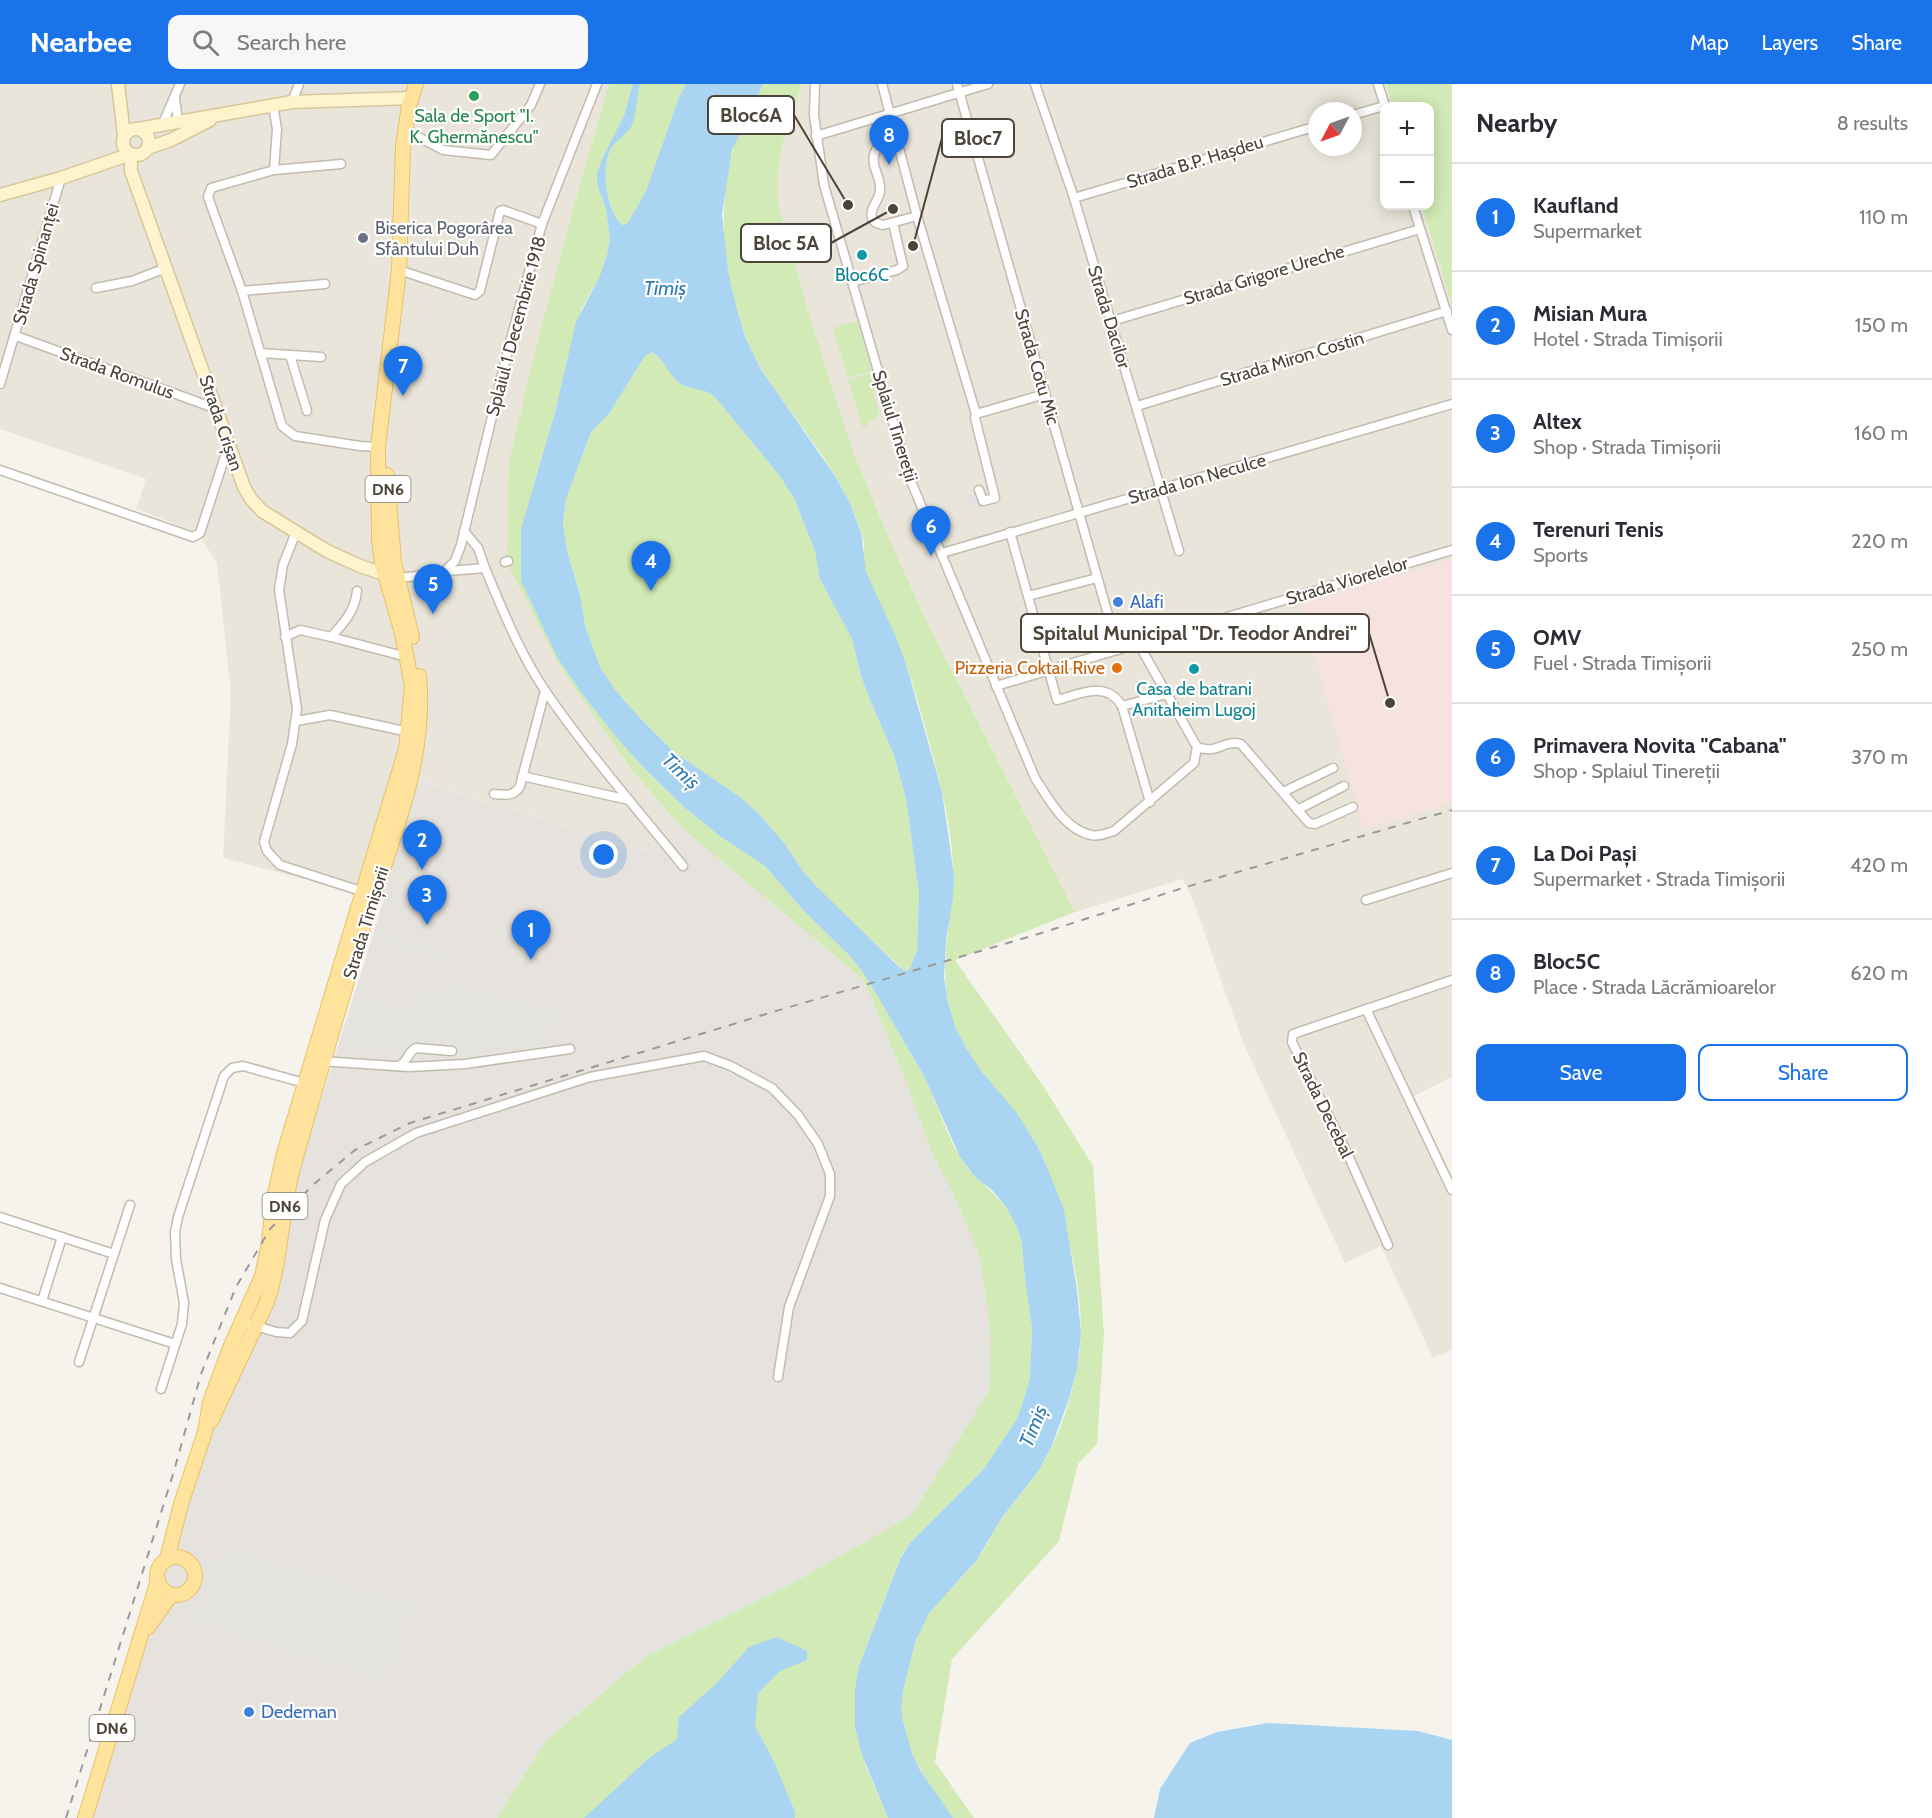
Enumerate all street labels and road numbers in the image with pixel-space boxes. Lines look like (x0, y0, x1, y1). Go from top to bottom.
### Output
street label: Strada B.P. Hașdeu (1124, 131, 1266, 194)
street label: Strada Spinanței (8, 201, 65, 328)
street label: Splaiul 1 Decembrie 1918 (481, 233, 551, 419)
street label: Strada Grigore Ureche (1181, 240, 1347, 310)
street label: Strada Dacilor (1083, 263, 1135, 371)
street label: Strada Cotu Mic (1010, 306, 1064, 428)
street label: Strada Miron Costin (1218, 327, 1366, 391)
street label: Strada Romulus (57, 342, 177, 404)
street label: Splaiul Tinereții (867, 367, 922, 485)
street label: Strada Crișan (193, 372, 248, 474)
street label: Strada Ion Neculce (1126, 449, 1268, 509)
road number: DN6 (366, 476, 410, 502)
street label: Strada Viorelelor (1283, 552, 1411, 610)
street label: Strada Timișorii (338, 864, 395, 982)
street label: Strada Decebal (1288, 1048, 1359, 1162)
road number: DN6 (262, 1193, 308, 1219)
road number: DN6 (90, 1715, 134, 1741)

